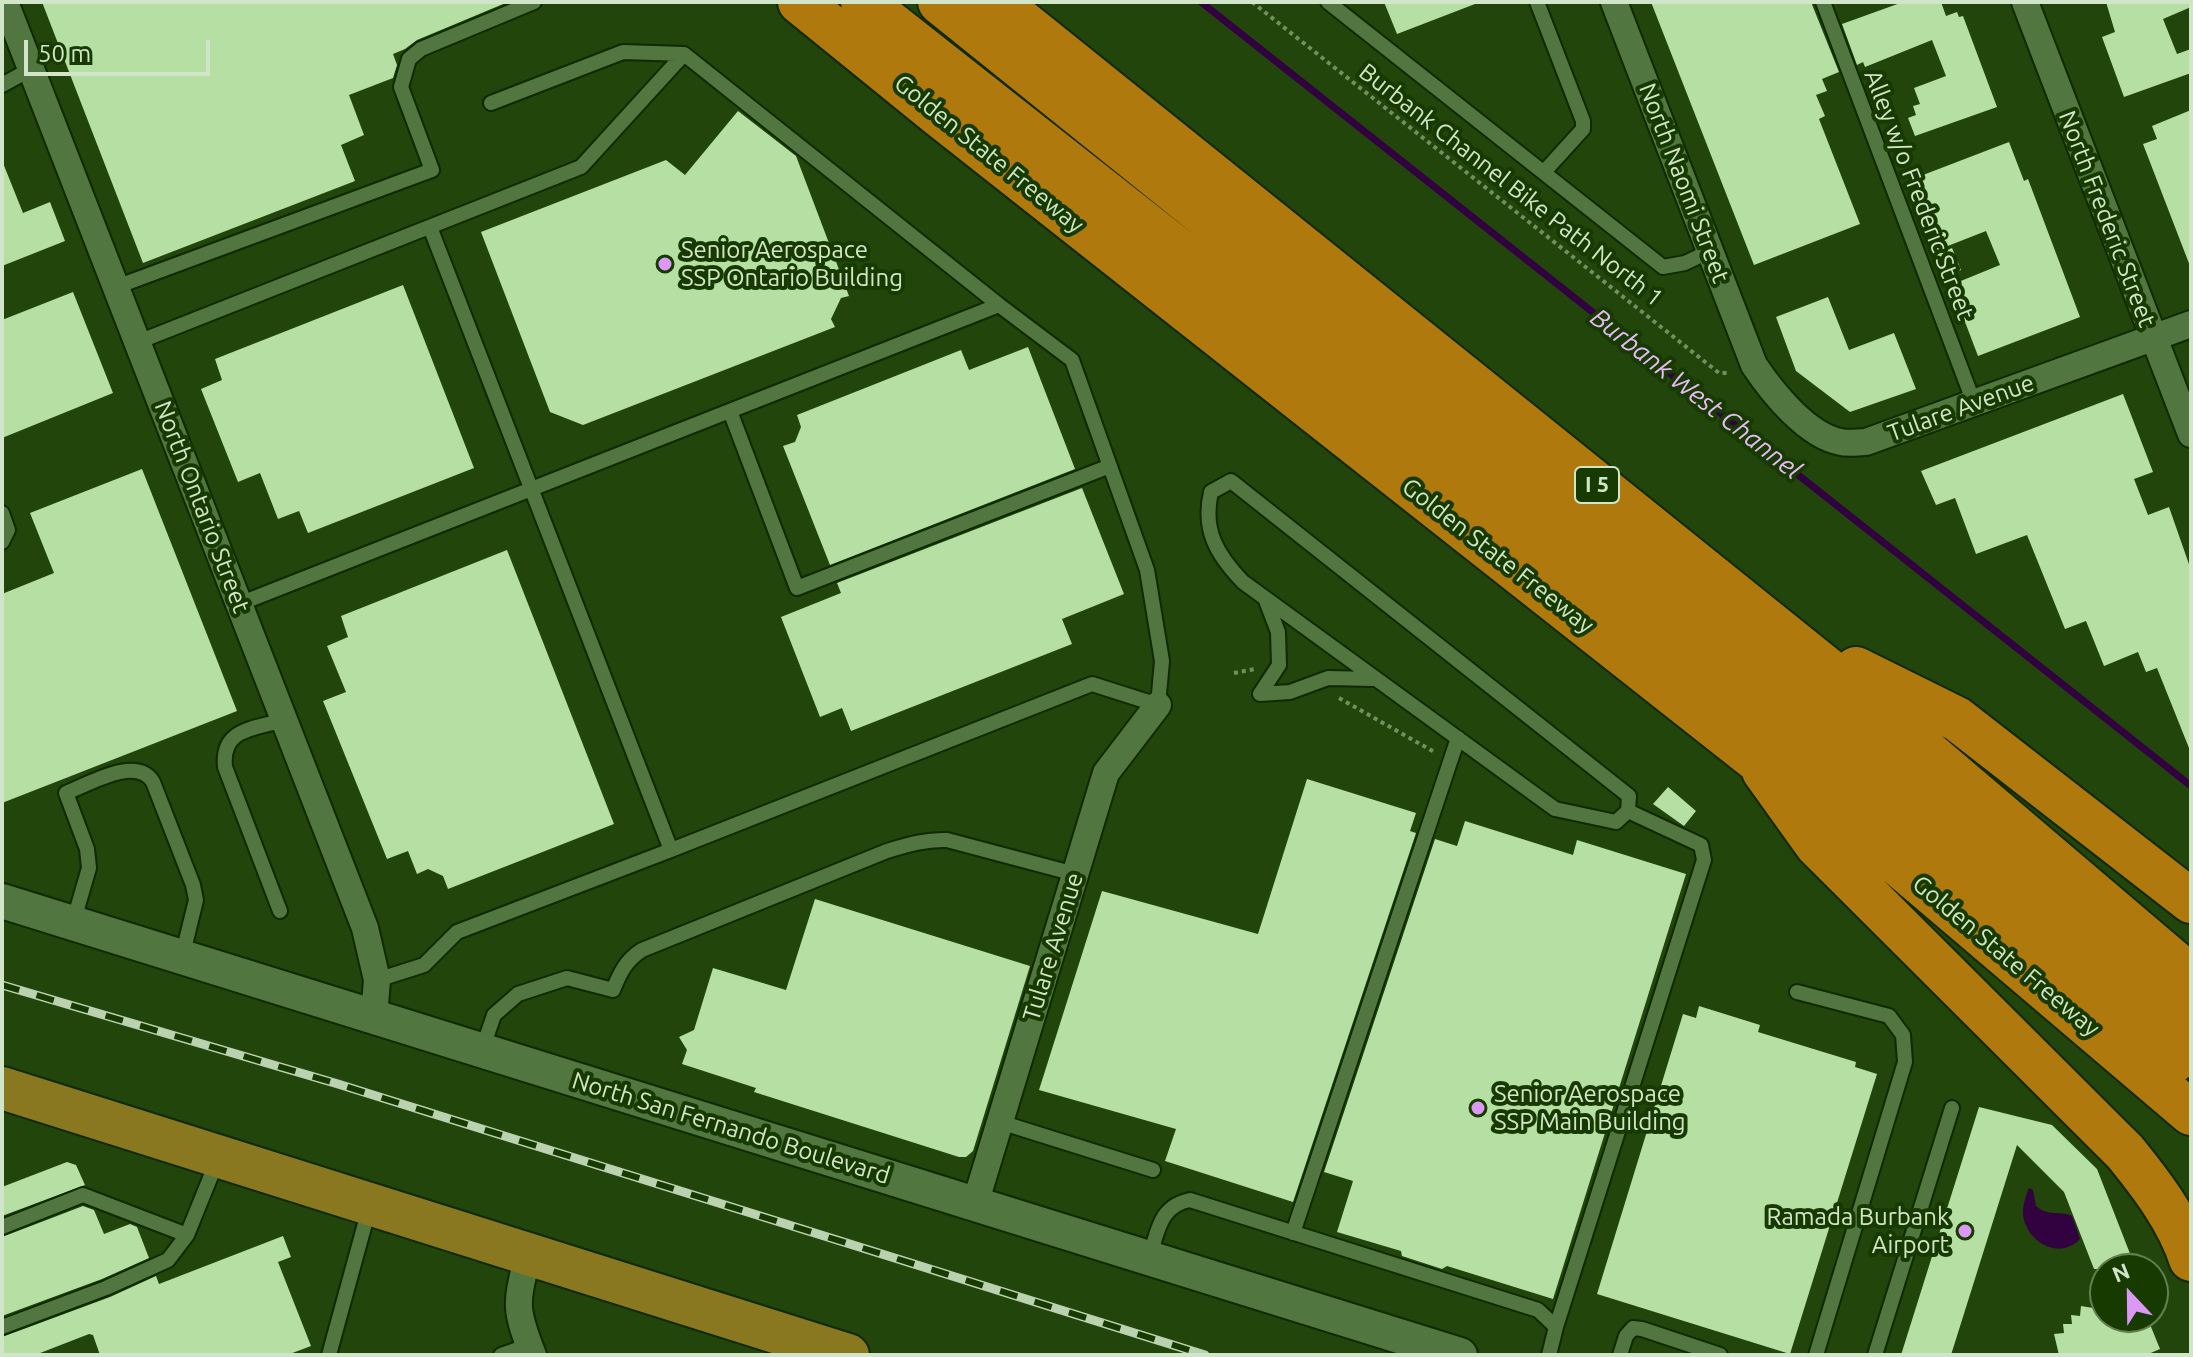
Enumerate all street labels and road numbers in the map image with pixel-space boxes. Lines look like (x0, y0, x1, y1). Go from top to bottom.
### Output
street label: Burbank Channel Bike Path North 1 (1353, 57, 1669, 313)
street label: Alley w/o Frederic Street (1858, 66, 1980, 324)
street label: Golden State Freeway (888, 69, 1090, 239)
street label: North Naomi Street (1633, 79, 1735, 287)
street label: North Frederic Street (2052, 107, 2162, 331)
street label: Tulare Avenue (1884, 368, 2038, 448)
street label: North Ontario Street (148, 397, 256, 617)
road number: I 5 (1575, 467, 1619, 503)
street label: Golden State Freeway (1396, 472, 1600, 640)
street label: Tulare Avenue (1017, 869, 1089, 1025)
street label: Golden State Freeway (1907, 869, 2105, 1043)
street label: North San Fernando Boulevard (569, 1066, 893, 1190)

